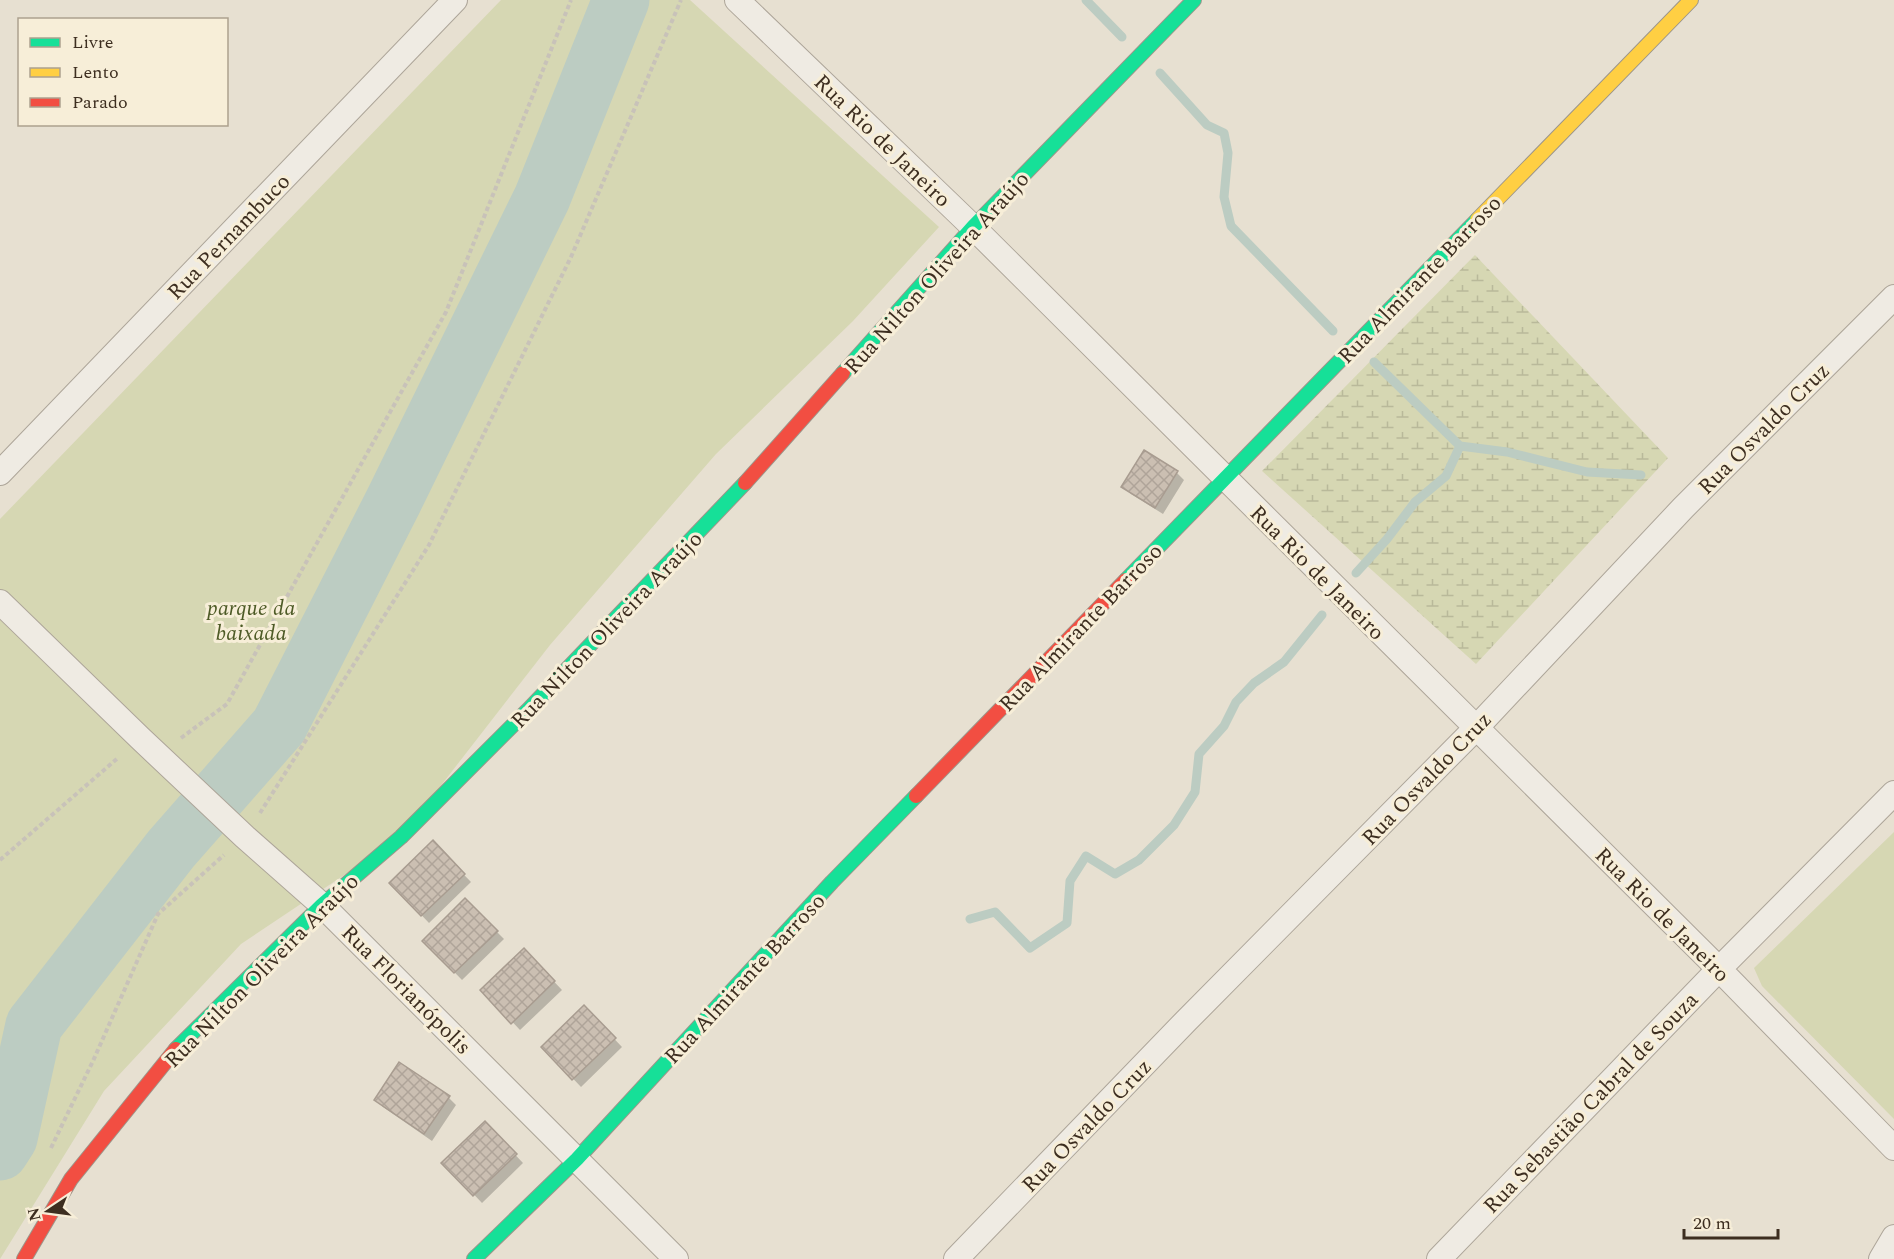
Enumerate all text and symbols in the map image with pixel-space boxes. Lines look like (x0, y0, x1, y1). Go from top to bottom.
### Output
legend (18, 18, 228, 126)
text: Livre (72, 29, 114, 56)
text: Lento (72, 59, 119, 86)
street label: Rua Rio de Janeiro (806, 67, 958, 215)
text: Parado (72, 89, 128, 116)
street label: Rua Nilton Oliveira Araújo (837, 164, 1038, 382)
street label: Rua Pernambuco (160, 166, 298, 308)
street label: Rua Almirante Barroso (1330, 188, 1510, 372)
street label: Rua Osvaldo Cruz (1690, 355, 1838, 503)
street label: Rua Rio de Janeiro (1242, 498, 1392, 648)
street label: Rua Nilton Oliveira Araújo (504, 524, 711, 736)
street label: Rua Almirante Barroso (991, 536, 1171, 720)
park label: parque da baixada (206, 592, 295, 650)
street label: Rua Osvaldo Cruz (1354, 704, 1500, 854)
street label: Rua Rio de Janeiro (1587, 840, 1737, 990)
street label: Rua Nilton Oliveira Araújo (157, 866, 367, 1076)
street label: Rua Almirante Barroso (657, 886, 834, 1072)
street label: Rua Florianópolis (333, 917, 479, 1063)
street label: Rua Sebastião Cabral de Souza (1476, 984, 1707, 1222)
street label: Rua Osvaldo Cruz (1014, 1051, 1160, 1201)
north arrow (18, 1181, 78, 1241)
scale bar (1684, 1202, 1778, 1240)
text: N (21, 1205, 48, 1223)
text: 20 m (1693, 1210, 1731, 1237)

